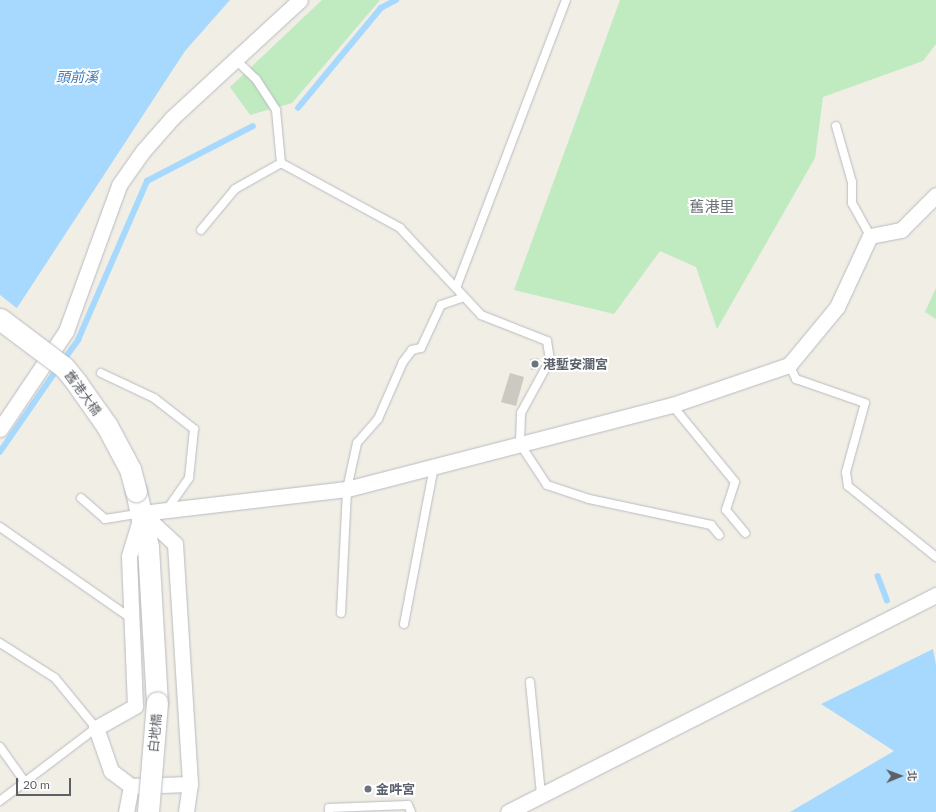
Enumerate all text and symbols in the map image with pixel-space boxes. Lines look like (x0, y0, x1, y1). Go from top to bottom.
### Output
water label: 頭前溪 (56, 69, 98, 85)
district label: 舊港里 (690, 198, 734, 216)
place label: 港塹安瀾宮 (543, 356, 608, 372)
marker: 港塹安瀾宮 (530, 359, 540, 369)
street label: 舊港大橋 (61, 367, 105, 419)
street label: 白地橋 (146, 713, 164, 753)
north arrow (880, 756, 920, 796)
scale bar (18, 770, 73, 796)
text: 北 (906, 770, 919, 781)
text: 20 m (23, 777, 50, 792)
place label: 金吽宮 (376, 781, 415, 797)
marker: 金吽宮 (363, 784, 373, 794)

